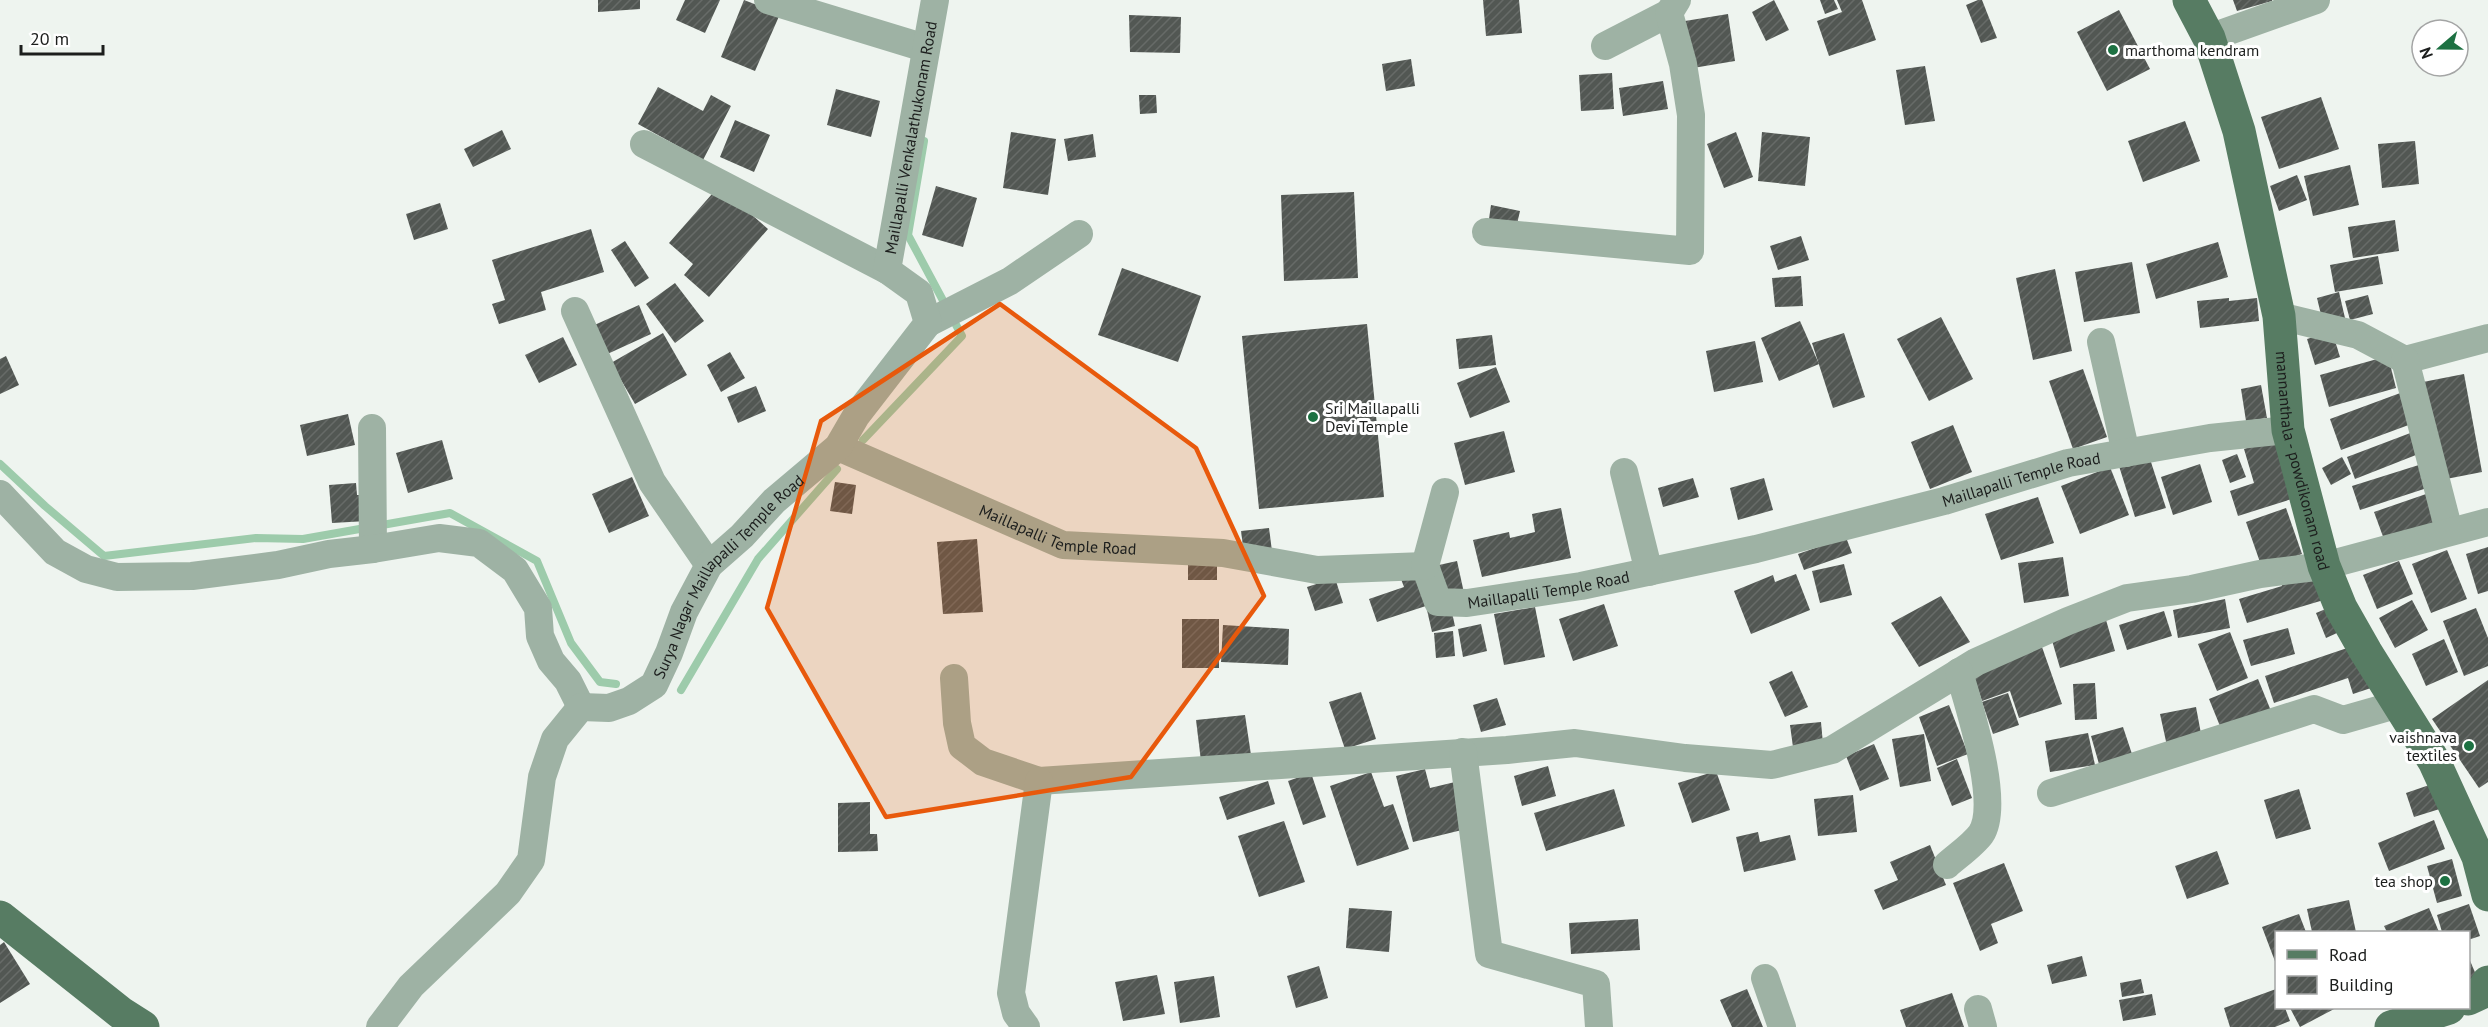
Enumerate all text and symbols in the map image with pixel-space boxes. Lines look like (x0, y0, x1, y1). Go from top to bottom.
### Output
scale bar (21, 18, 104, 56)
north arrow (2410, 18, 2470, 78)
street label: Maillapalli Venkalathukonam Road (880, 20, 941, 256)
text: 20 m (30, 27, 69, 50)
place label: marthoma kendram (2125, 40, 2259, 60)
marker: marthoma kendram (2106, 43, 2120, 57)
text: N (2415, 45, 2437, 61)
street label: mannanthala - powdikonam road (2272, 350, 2335, 572)
place label: Sri Maillapalli Devi Temple (1325, 398, 1420, 436)
marker: Sri Maillapalli Devi Temple (1306, 410, 1320, 424)
street label: Maillapalli Temple Road (1940, 448, 2102, 511)
street label: Surya Nagar Maillapalli Temple Road (649, 470, 808, 682)
street label: Maillapalli Temple Road (976, 500, 1137, 559)
street label: Maillapalli Temple Road (1466, 566, 1631, 613)
place label: vaishnava textiles (2389, 727, 2457, 765)
marker: vaishnava textiles (2462, 739, 2476, 753)
place label: tea shop (2375, 871, 2433, 891)
marker: tea shop (2438, 874, 2452, 888)
legend (2275, 931, 2470, 1009)
text: Road (2329, 943, 2367, 966)
text: Building (2329, 973, 2393, 996)

